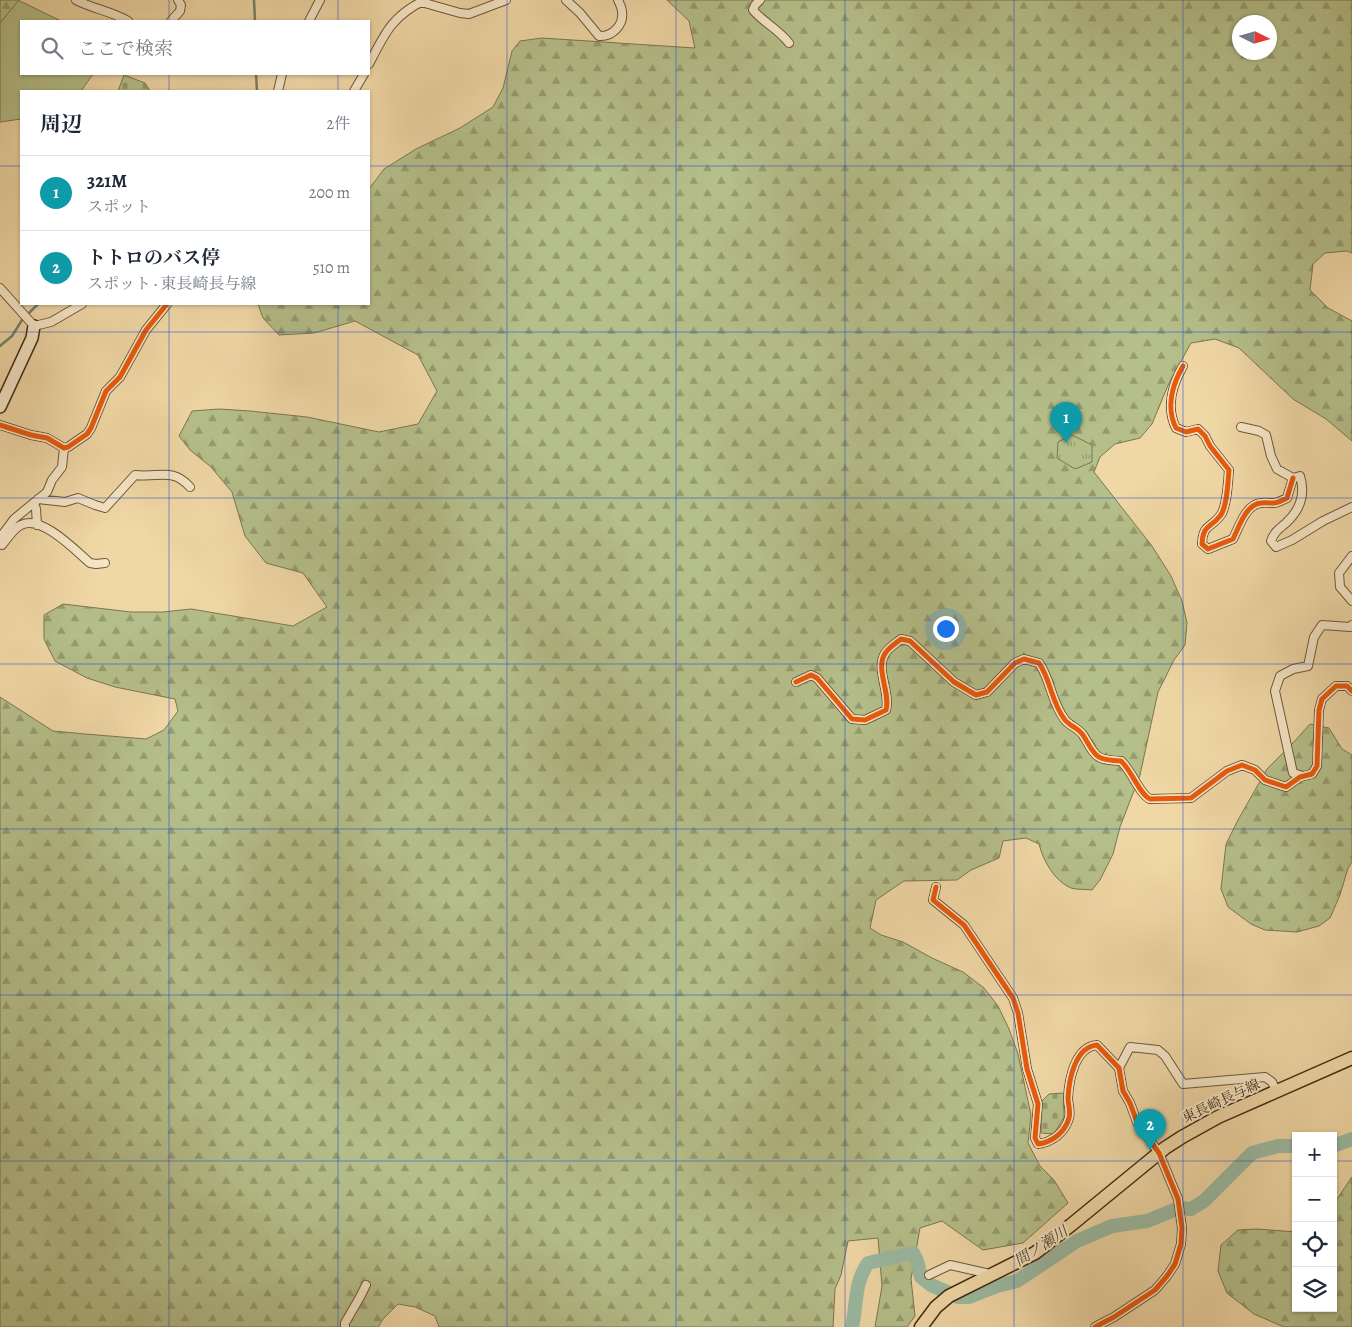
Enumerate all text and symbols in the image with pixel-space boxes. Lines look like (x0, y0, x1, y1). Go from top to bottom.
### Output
north arrow (1232, 15, 1277, 60)
search box (20, 20, 370, 75)
icon: search (38, 34, 66, 62)
text: ここで検索 (78, 36, 173, 62)
text: 周辺 (40, 110, 82, 138)
text: 2件 (326, 113, 350, 135)
text: 321M (87, 168, 127, 194)
text: 1 (53, 182, 59, 204)
text: 200 m (309, 182, 350, 204)
text: スポット (87, 196, 151, 218)
text: トトロのバス停 (87, 245, 220, 271)
text: 2 (52, 257, 60, 279)
text: 510 m (313, 257, 350, 279)
text: スポット · 東長崎長与線 (87, 273, 257, 295)
pin: 1 (1050, 402, 1082, 443)
your location (933, 616, 959, 642)
street label: 東長崎長与線 (1179, 1075, 1263, 1127)
pin: 2 (1134, 1109, 1166, 1150)
map controls (1292, 1132, 1337, 1312)
button: + (1292, 1132, 1337, 1177)
button: − (1292, 1177, 1337, 1222)
water label: 間ノ瀬川 (1010, 1220, 1073, 1271)
button: locate (1292, 1222, 1337, 1267)
button: layers (1292, 1267, 1337, 1312)

